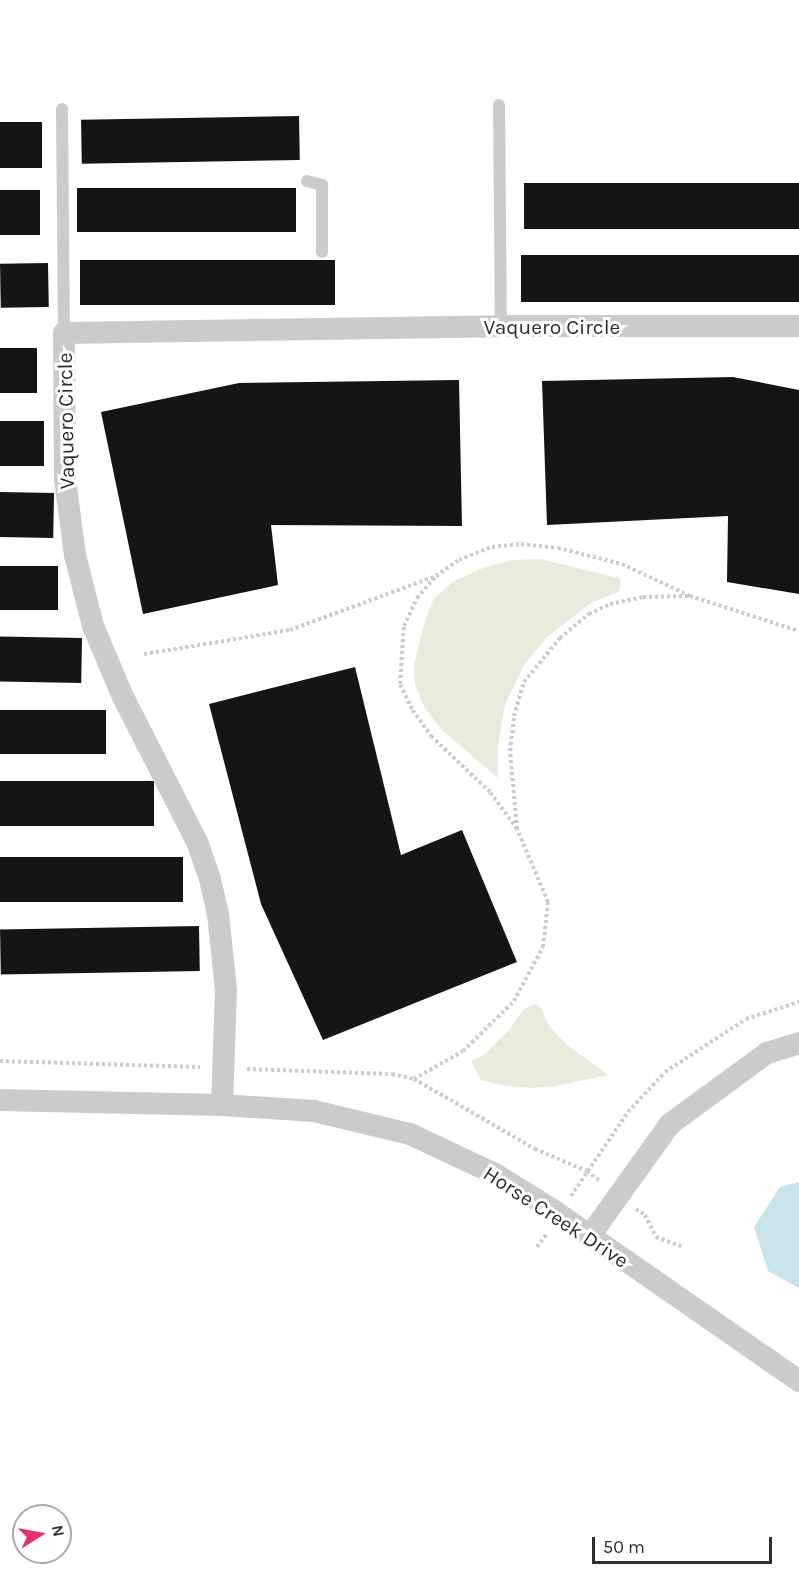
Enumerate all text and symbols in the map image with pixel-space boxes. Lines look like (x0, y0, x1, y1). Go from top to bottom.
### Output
street label: Vaquero Circle (484, 314, 620, 340)
street label: Vaquero Circle (52, 352, 80, 490)
street label: Horse Creek Drive (479, 1161, 633, 1273)
north arrow (12, 1504, 72, 1564)
text: N (48, 1523, 69, 1538)
scale bar (595, 1525, 775, 1563)
text: 50 m (603, 1536, 645, 1558)

